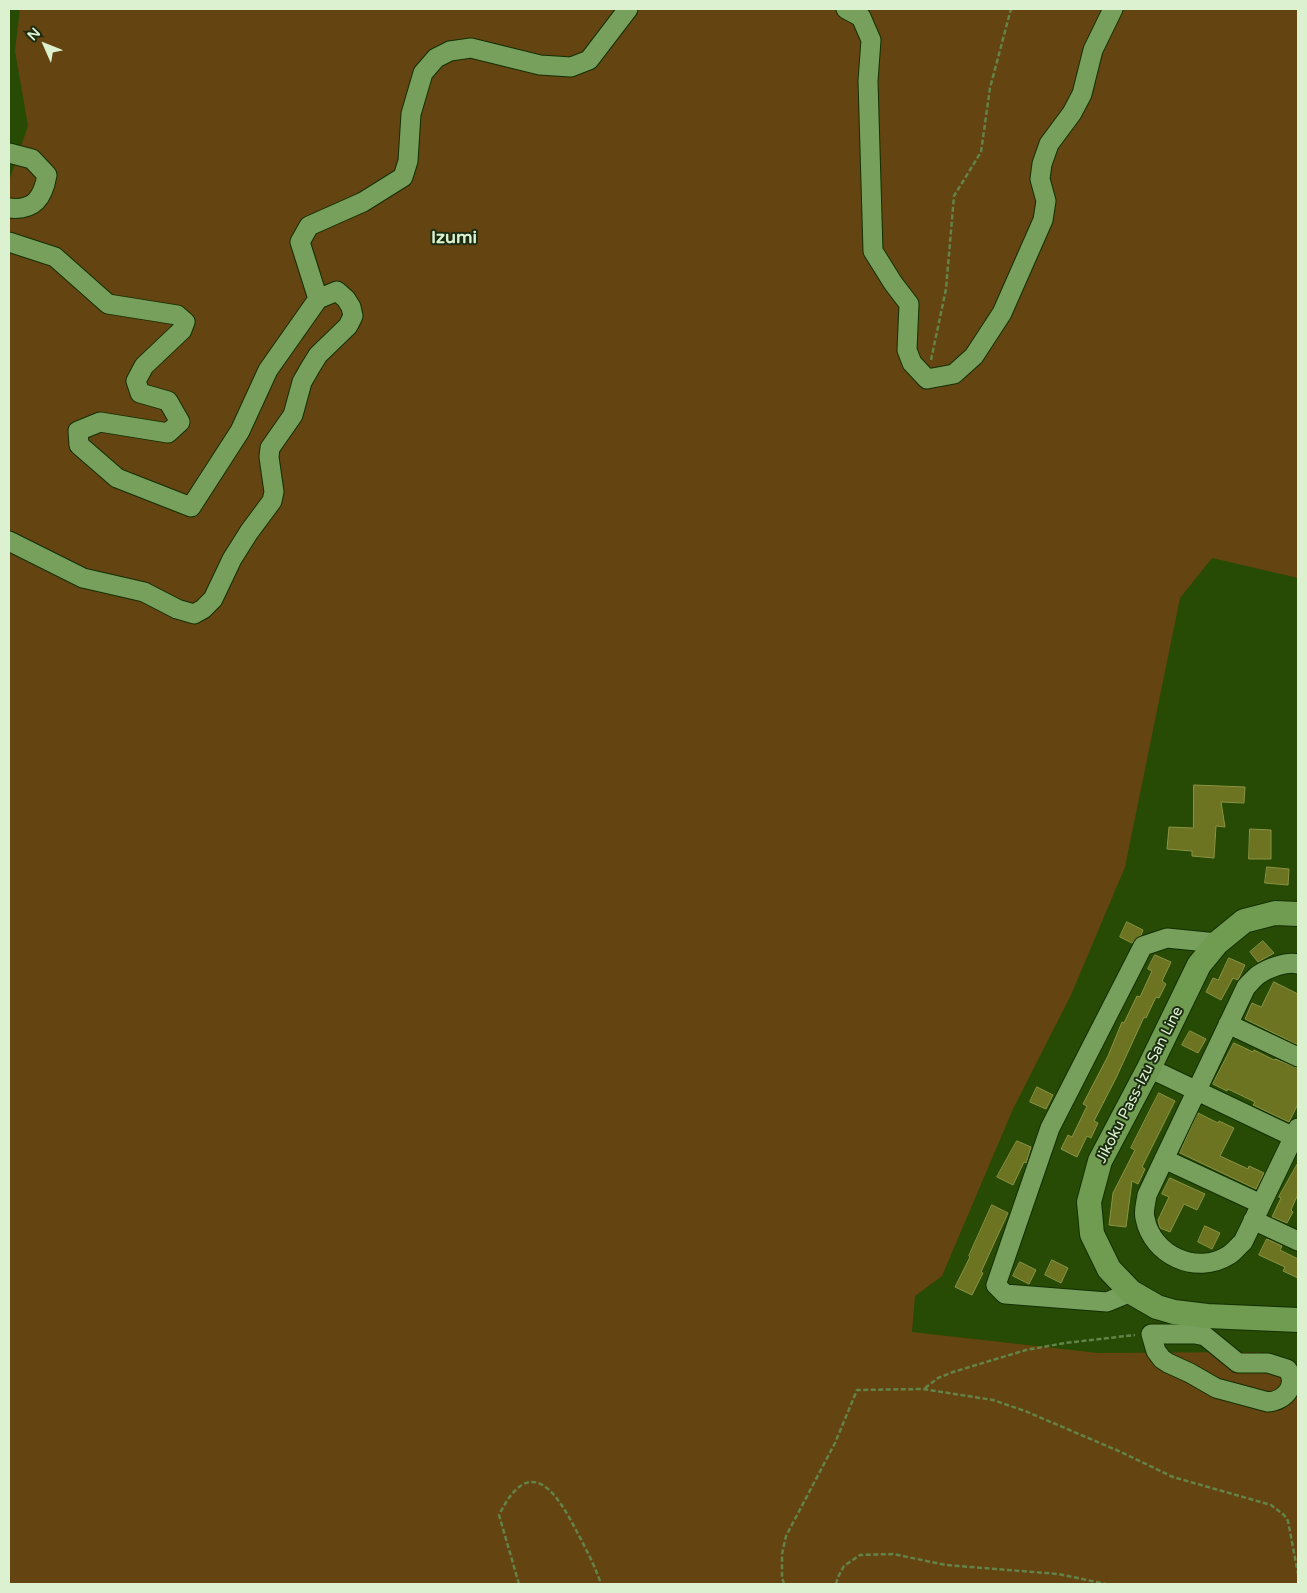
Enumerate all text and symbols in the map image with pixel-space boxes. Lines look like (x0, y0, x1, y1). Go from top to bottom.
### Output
north arrow (20, 20, 70, 70)
text: N (24, 24, 44, 44)
district label: Izumi (431, 227, 477, 249)
street label: Jikoku Pass-Izu San Line (1093, 1004, 1187, 1166)

